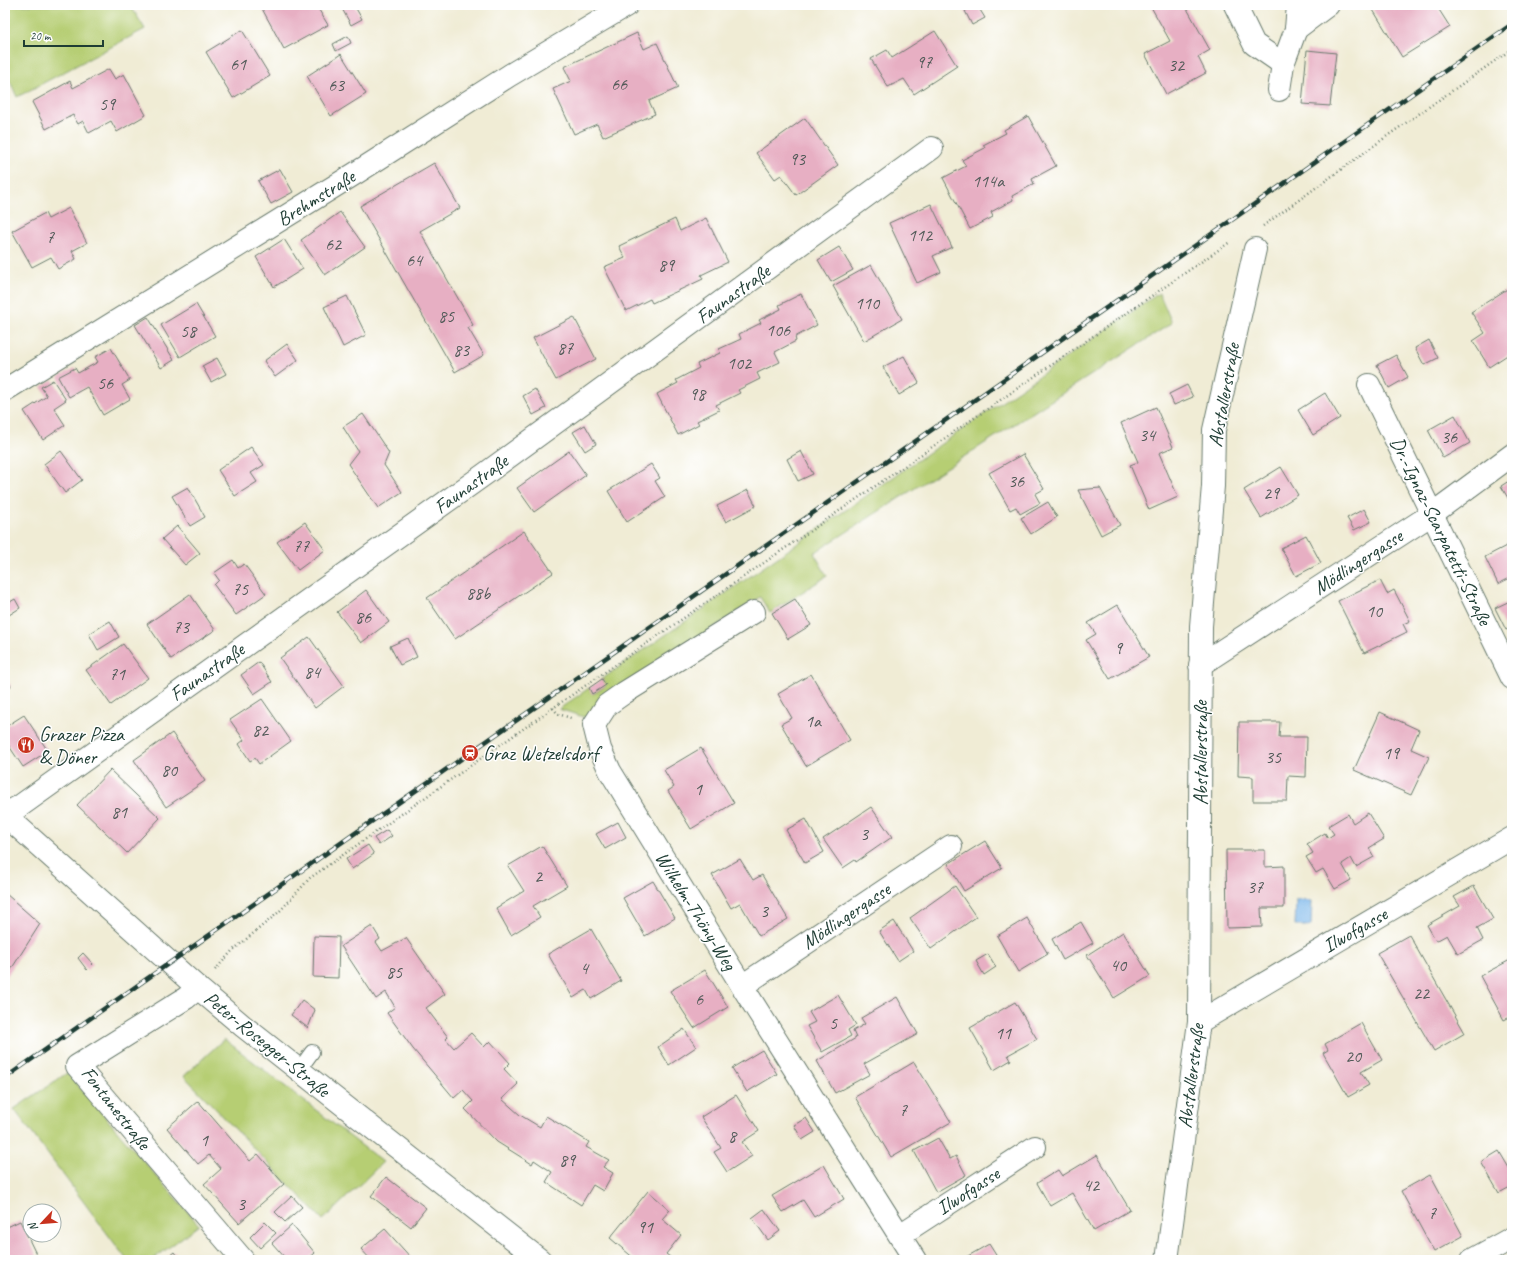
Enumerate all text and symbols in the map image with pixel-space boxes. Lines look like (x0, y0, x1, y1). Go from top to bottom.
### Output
scale bar (24, 22, 103, 48)
text: 20 m (30, 28, 52, 44)
house number: 97 (916, 51, 933, 73)
house number: 61 (230, 53, 247, 75)
house number: 32 (1168, 54, 1186, 76)
house number: 66 (611, 73, 628, 95)
house number: 63 (328, 74, 346, 96)
house number: 59 (99, 93, 117, 115)
house number: 93 (789, 148, 807, 170)
street label: Brehmstraße (272, 163, 361, 232)
house number: 114a (972, 170, 1005, 192)
house number: 112 (908, 224, 934, 246)
house number: 7 (46, 226, 55, 248)
house number: 62 (325, 233, 343, 255)
house number: 64 (406, 249, 424, 271)
house number: 89 (658, 254, 676, 276)
street label: Faunastraße (691, 258, 776, 329)
house number: 110 (855, 292, 881, 314)
house number: 85 (438, 305, 455, 327)
house number: 106 (766, 319, 791, 341)
house number: 58 (180, 320, 198, 342)
house number: 87 (557, 337, 574, 359)
house number: 83 (453, 339, 471, 361)
street label: Abstallerstraße (1203, 340, 1246, 449)
house number: 102 (727, 352, 753, 374)
house number: 56 (97, 372, 114, 394)
house number: 98 (689, 383, 707, 405)
house number: 34 (1139, 424, 1157, 446)
house number: 36 (1441, 426, 1458, 448)
street label: Dr.-Ignaz-Scarpatetti-Straße (1384, 433, 1498, 631)
street label: Faunastraße (429, 448, 514, 519)
house number: 36 (1008, 470, 1025, 492)
house number: 29 (1263, 482, 1281, 504)
street label: Mödlingergasse (1309, 523, 1409, 600)
house number: 77 (293, 535, 310, 557)
house number: 75 (232, 578, 249, 600)
house number: 88b (466, 582, 491, 604)
house number: 10 (1366, 600, 1384, 622)
house number: 86 (355, 606, 372, 628)
house number: 73 (173, 616, 191, 638)
street label: Faunastraße (165, 636, 250, 707)
house number: 9 (1114, 637, 1124, 659)
house number: 84 (304, 661, 322, 683)
house number: 71 (109, 663, 126, 685)
street label: Abstallerstraße (1188, 699, 1213, 805)
house number: 1a (805, 710, 822, 732)
house number: 82 (252, 719, 270, 741)
place label: Grazer Pizza & Döner (39, 722, 125, 770)
restaurant icon: Grazer Pizza & Döner (16, 735, 36, 755)
place label: Graz Wetzelsdorf (483, 741, 603, 766)
house number: 19 (1383, 742, 1401, 764)
station icon: Graz Wetzelsdorf (460, 743, 480, 763)
house number: 35 (1265, 746, 1282, 768)
house number: 80 (161, 759, 179, 781)
house number: 1 (694, 778, 703, 800)
house number: 81 (111, 801, 128, 823)
house number: 3 (860, 823, 870, 845)
street label: Wilhelm-Thöny-Weg (650, 847, 743, 976)
house number: 2 (534, 865, 544, 887)
street label: Mödlingergasse (797, 876, 896, 955)
house number: 37 (1247, 876, 1264, 898)
house number: 3 (760, 900, 770, 922)
street label: Ilwofgasse (1318, 901, 1393, 958)
house number: 40 (1110, 954, 1128, 976)
house number: 4 (580, 957, 590, 979)
house number: 85 (386, 961, 403, 983)
house number: 22 (1413, 982, 1431, 1004)
street label: Peter-Rosegger-Straße (199, 986, 336, 1103)
house number: 6 (695, 988, 704, 1010)
house number: 5 (829, 1012, 838, 1034)
street label: Abstallerstraße (1172, 1021, 1210, 1129)
house number: 11 (995, 1022, 1012, 1044)
house number: 20 (1345, 1045, 1363, 1067)
street label: Fontanestraße (76, 1061, 157, 1156)
house number: 7 (899, 1099, 908, 1121)
house number: 8 (728, 1125, 738, 1147)
house number: 1 (200, 1129, 209, 1151)
house number: 89 (559, 1149, 577, 1171)
street label: Ilwofgasse (932, 1161, 1006, 1221)
house number: 42 (1083, 1174, 1101, 1196)
house number: 3 (237, 1193, 247, 1215)
house number: 7 (1428, 1202, 1437, 1224)
north arrow (22, 1203, 62, 1243)
house number: 91 (637, 1216, 654, 1238)
text: N (24, 1219, 41, 1234)

